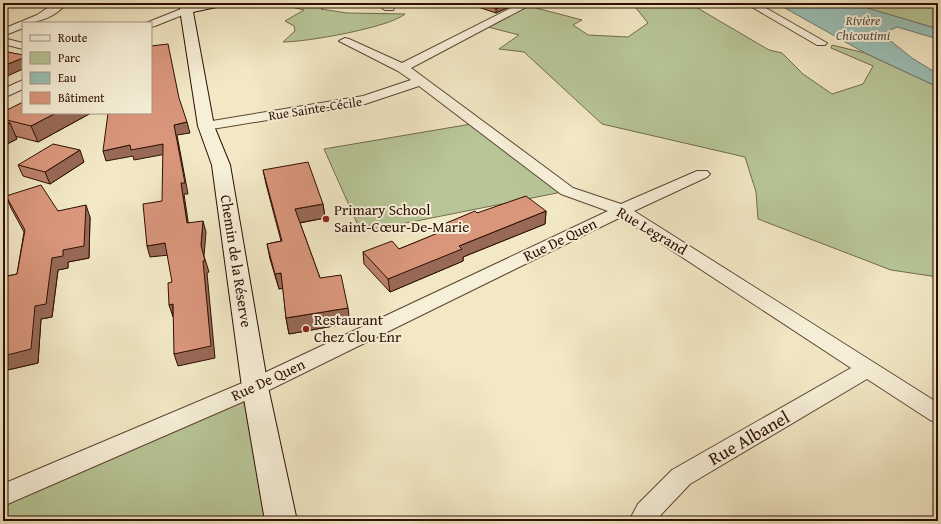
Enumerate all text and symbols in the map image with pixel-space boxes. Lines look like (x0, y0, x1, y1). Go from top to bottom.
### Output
water label: Rivière Chicoutimi (836, 11, 891, 45)
legend (22, 22, 152, 114)
text: Route (58, 29, 88, 46)
text: Parc (58, 49, 81, 66)
text: Eau (58, 69, 77, 86)
text: Bâtiment (58, 89, 105, 106)
street label: Rue Sainte-Cécile (267, 92, 363, 125)
street label: Chemin de la Réserve (216, 193, 257, 329)
place label: Primary School Saint-Cœur-De-Marie (334, 199, 469, 237)
street label: Rue Legrand (613, 201, 691, 260)
street label: Rue De Quen (520, 212, 601, 266)
marker: Primary School Saint-Cœur-De-Marie (321, 214, 331, 224)
place label: Restaurant Chez Clou Enr (314, 309, 401, 347)
marker: Restaurant Chez Clou Enr (301, 324, 311, 334)
street label: Rue De Quen (227, 353, 309, 406)
street label: Rue Albanel (703, 403, 794, 472)

